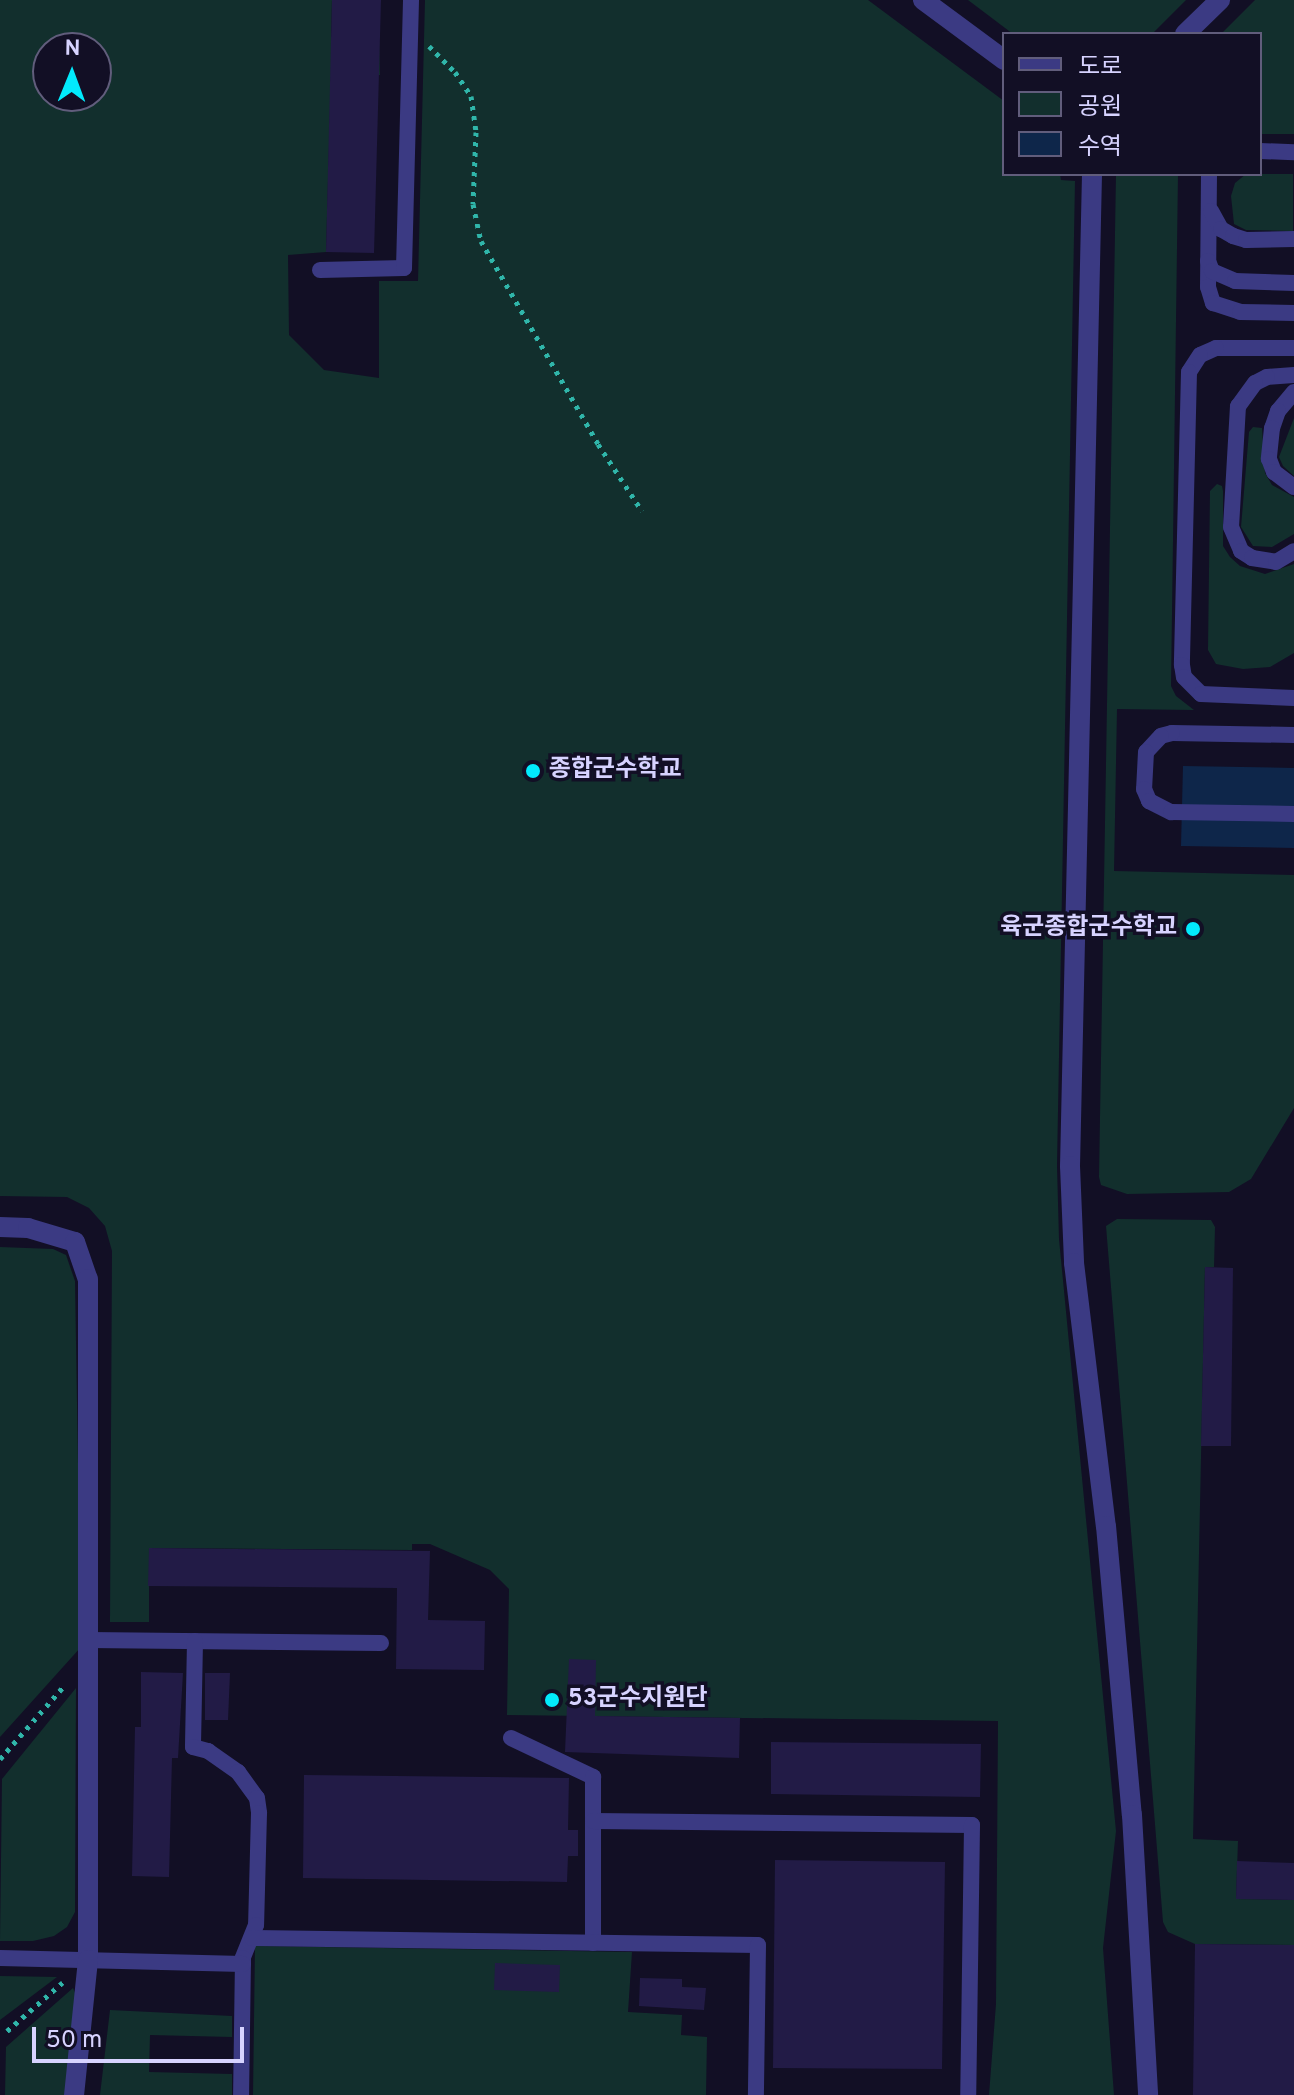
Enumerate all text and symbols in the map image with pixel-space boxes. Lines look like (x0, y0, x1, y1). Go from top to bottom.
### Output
north arrow (32, 32, 112, 112)
legend (1002, 32, 1262, 176)
text: N (64, 36, 81, 63)
text: 도로 (1078, 53, 1122, 83)
text: 공원 (1078, 93, 1122, 123)
text: 수역 (1078, 133, 1122, 163)
place label: 종합군수학교 (549, 757, 681, 785)
marker: 종합군수학교 (524, 762, 542, 780)
place label: 육군종합군수학교 (1000, 915, 1177, 943)
marker: 육군종합군수학교 (1184, 920, 1202, 938)
place label: 53군수지원단 (568, 1686, 707, 1714)
marker: 53군수지원단 (543, 1691, 561, 1709)
scale bar (36, 2011, 248, 2061)
text: 50 m (46, 2026, 102, 2056)

